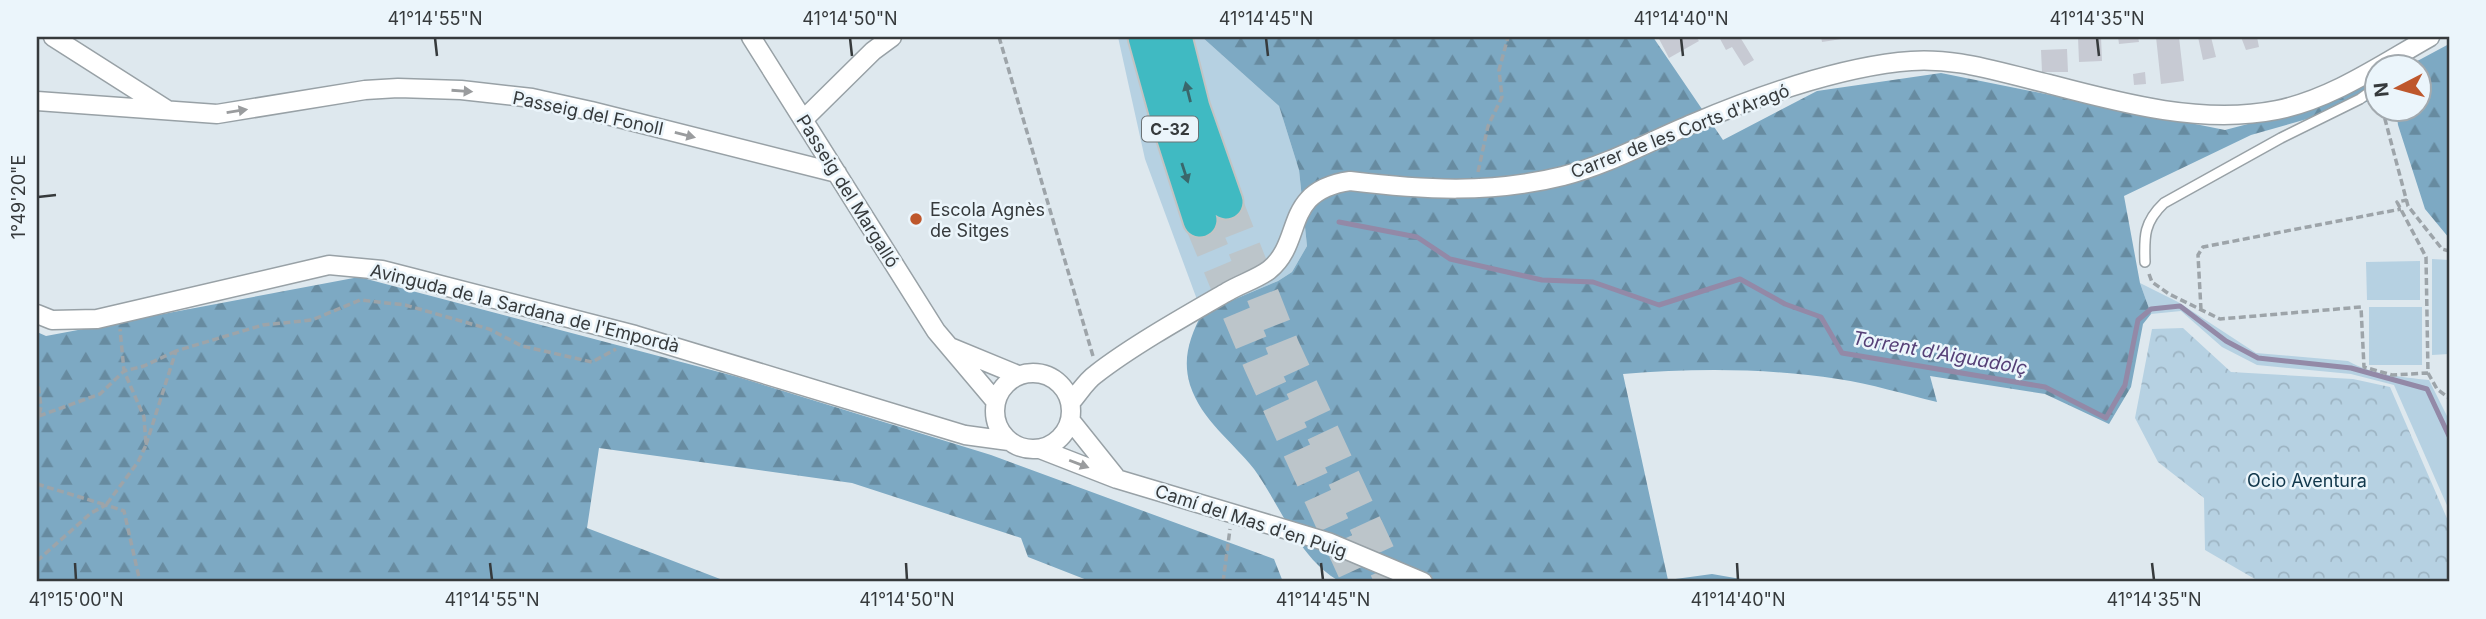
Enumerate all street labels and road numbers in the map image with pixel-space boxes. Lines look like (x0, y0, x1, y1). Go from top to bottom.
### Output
street label: Carrer de les Corts d'Aragó (1568, 80, 1792, 182)
street label: Passeig del Fonoll (511, 87, 665, 139)
street label: Passeig del Margalló (792, 111, 904, 271)
road number: C-32 (1142, 116, 1198, 141)
street label: Avinguda de la Sardana de l'Empordà (368, 259, 682, 357)
street label: Camí del Mas d'en Puig (1153, 480, 1349, 562)

